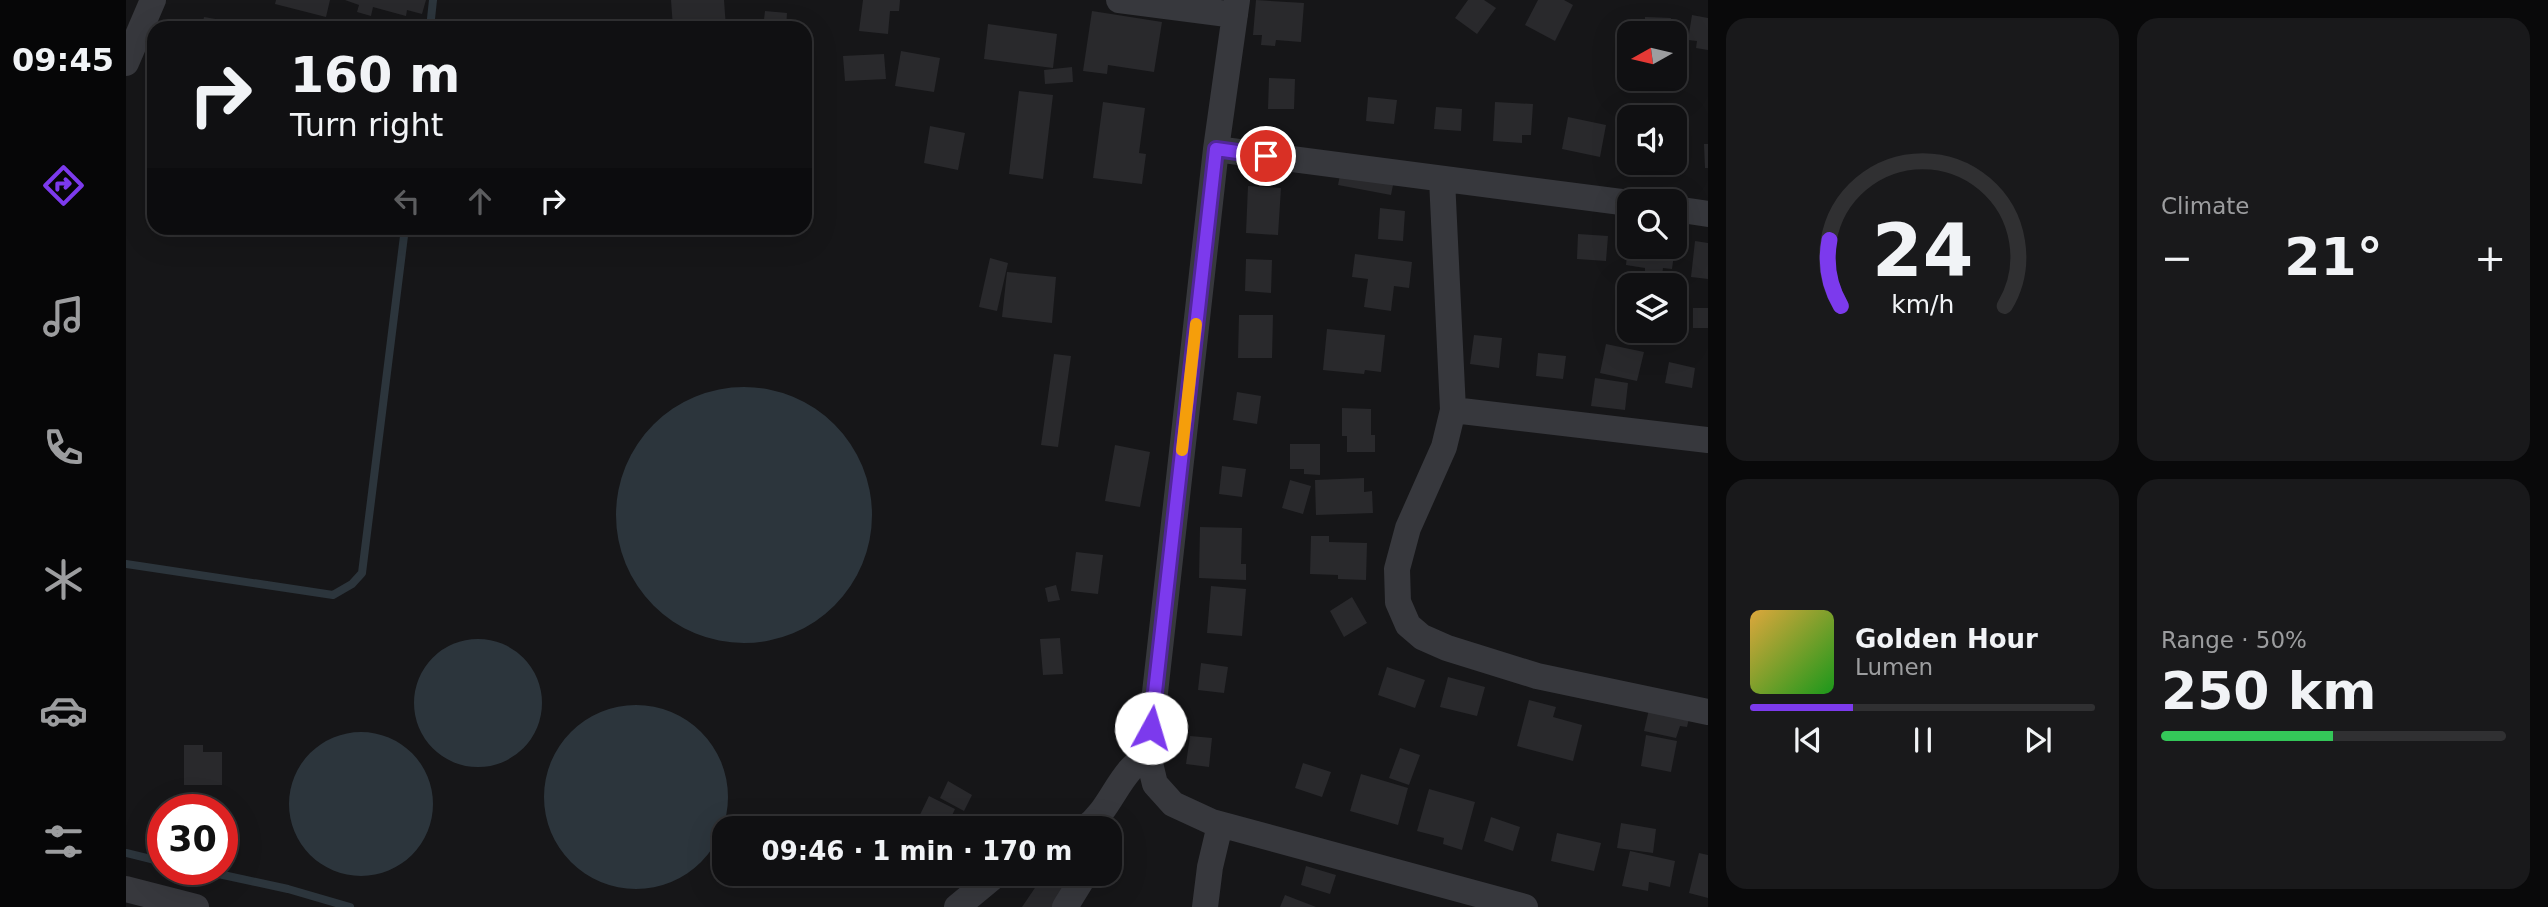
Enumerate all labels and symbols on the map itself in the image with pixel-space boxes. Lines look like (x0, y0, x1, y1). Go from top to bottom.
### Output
north arrow (1617, 21, 1687, 91)
pin (1236, 126, 1296, 186)
position arrow (1114, 691, 1188, 765)
speed limit sign: 30 (147, 794, 238, 885)

